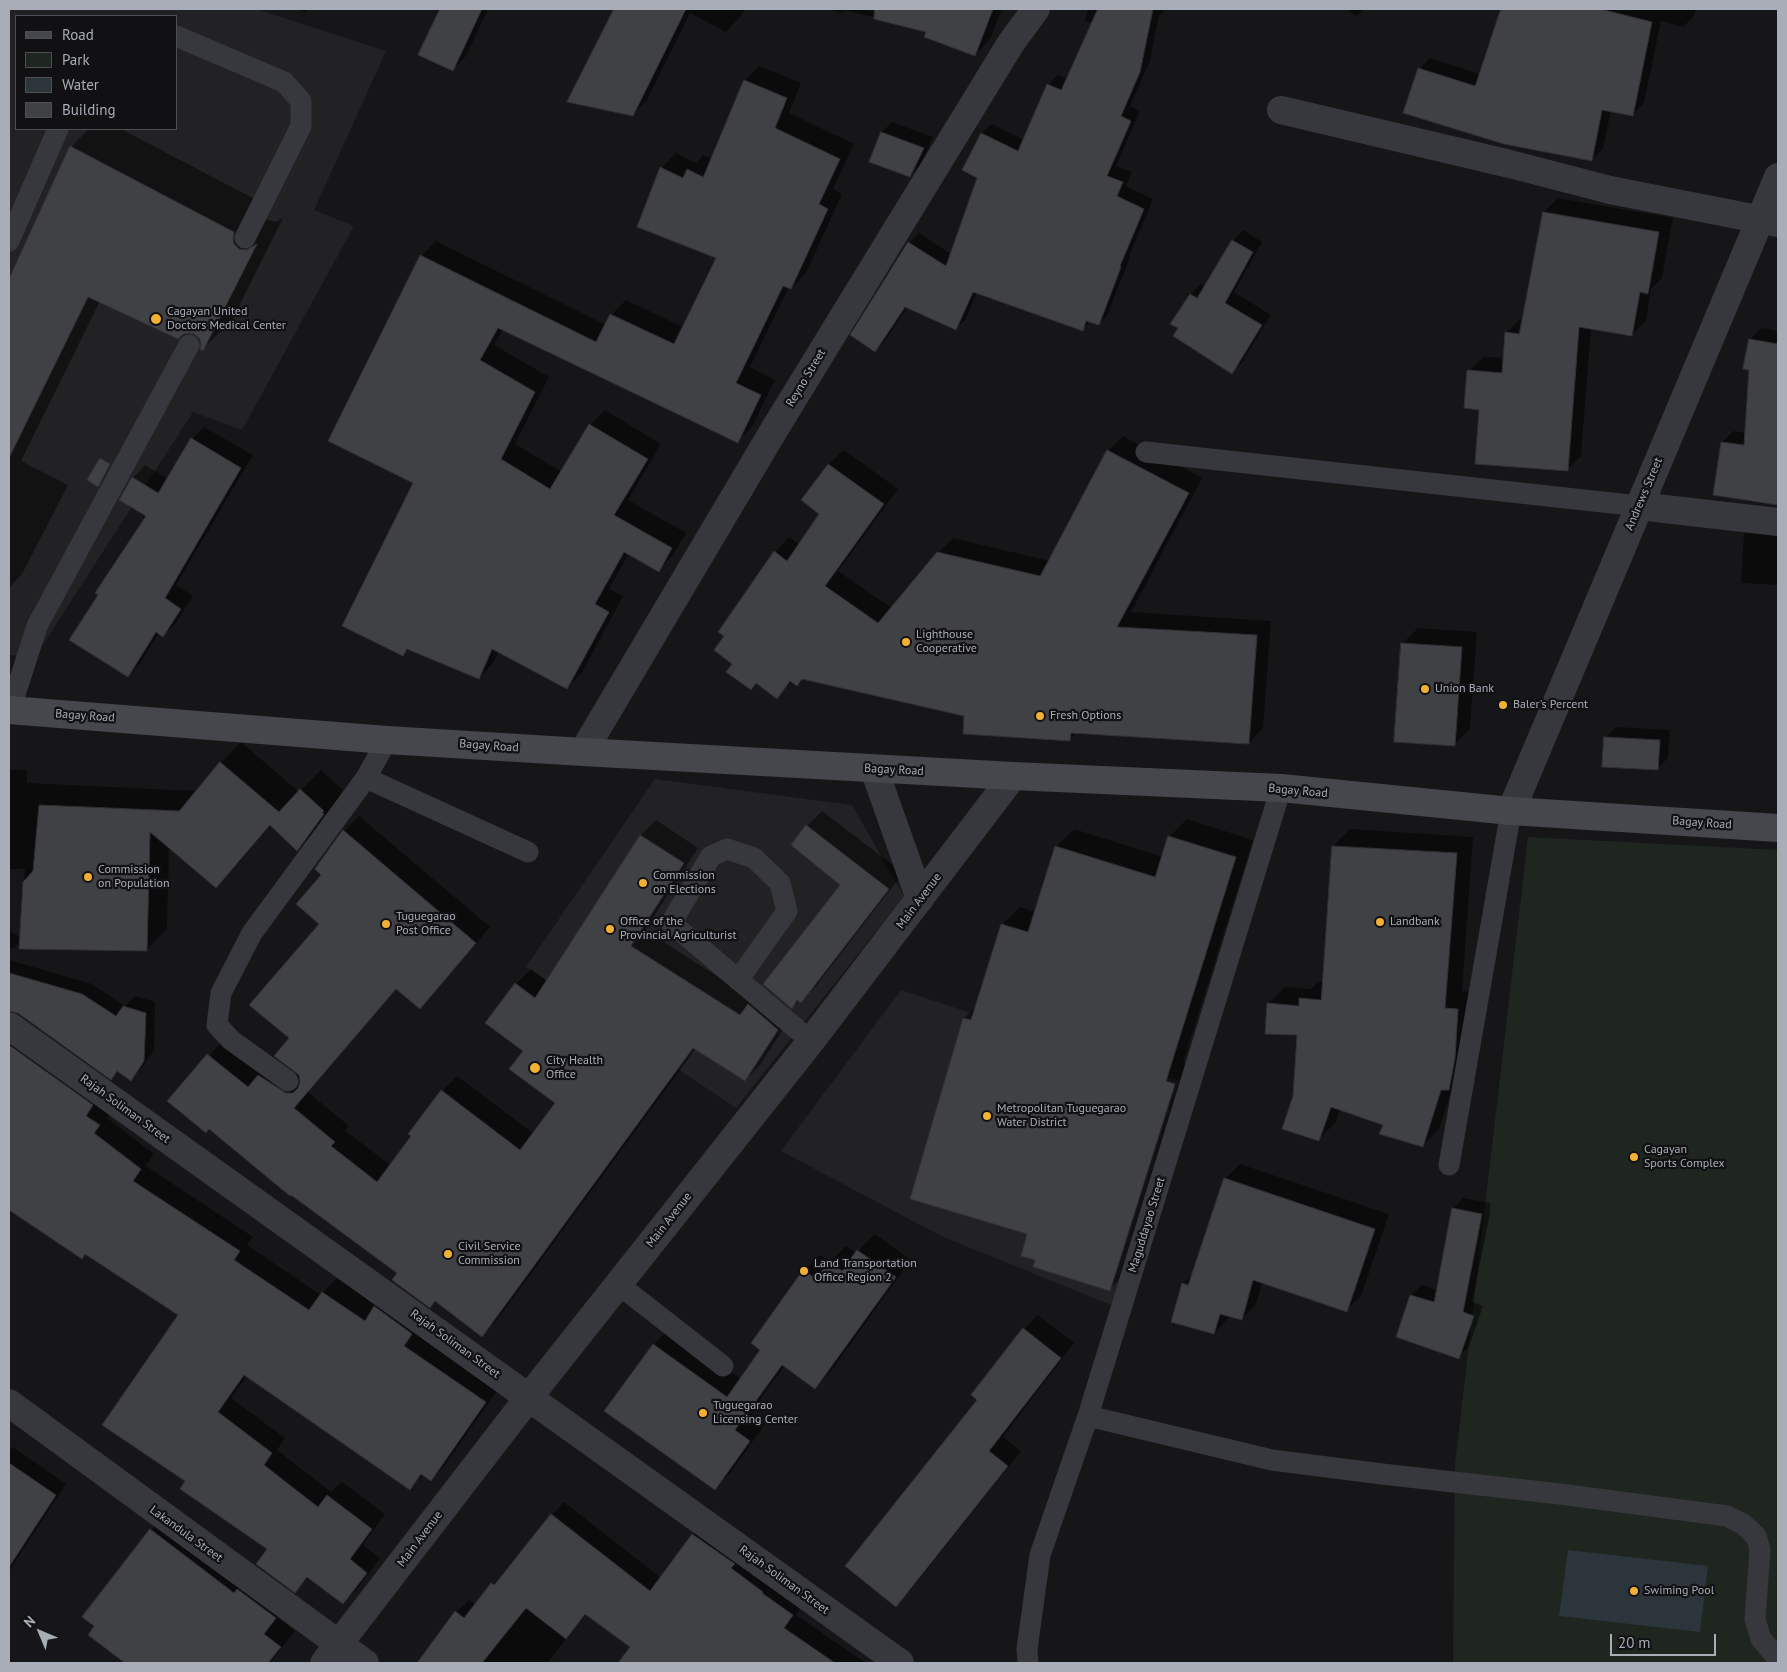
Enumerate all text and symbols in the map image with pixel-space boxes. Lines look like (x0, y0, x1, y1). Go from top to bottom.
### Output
legend (15, 15, 178, 130)
text: Road (62, 25, 94, 44)
text: Park (62, 50, 90, 69)
text: Water (62, 75, 99, 94)
text: Building (62, 100, 116, 119)
place label: Cagayan United Doctors Medical Center (167, 305, 286, 333)
marker: Cagayan United Doctors Medical Center (149, 312, 163, 326)
street label: Reyno Street (783, 347, 829, 409)
street label: Andrews Street (1622, 455, 1666, 533)
place label: Lighthouse Cooperative (916, 628, 977, 656)
marker: Lighthouse Cooperative (900, 636, 912, 648)
place label: Union Bank (1435, 682, 1494, 696)
marker: Union Bank (1419, 683, 1431, 695)
place label: Baler's Percent (1513, 698, 1588, 712)
marker: Baler's Percent (1497, 699, 1509, 711)
street label: Bagay Road (55, 707, 115, 725)
place label: Fresh Options (1050, 709, 1121, 723)
marker: Fresh Options (1034, 710, 1046, 722)
street label: Bagay Road (459, 737, 519, 755)
street label: Bagay Road (864, 761, 924, 779)
street label: Bagay Road (1268, 781, 1328, 801)
street label: Bagay Road (1672, 814, 1732, 832)
place label: Commission on Population (98, 863, 170, 891)
place label: Commission on Elections (653, 869, 716, 897)
street label: Main Avenue (893, 870, 945, 932)
marker: Commission on Population (82, 871, 94, 883)
marker: Commission on Elections (637, 877, 649, 889)
place label: Tuguegarao Post Office (396, 910, 456, 938)
place label: Office of the Provincial Agriculturist (620, 915, 736, 943)
place label: Landbank (1390, 915, 1440, 929)
marker: Landbank (1374, 916, 1386, 928)
marker: Tuguegarao Post Office (380, 918, 392, 930)
marker: Office of the Provincial Agriculturist (604, 923, 616, 935)
place label: City Health Office (546, 1054, 603, 1082)
marker: City Health Office (528, 1061, 542, 1075)
street label: Rajah Soliman Street (77, 1072, 173, 1146)
place label: Metropolitan Tuguegarao Water District (997, 1102, 1126, 1130)
marker: Metropolitan Tuguegarao Water District (981, 1110, 993, 1122)
place label: Cagayan Sports Complex (1644, 1143, 1725, 1171)
marker: Cagayan Sports Complex (1628, 1151, 1640, 1163)
street label: Maguddayao Street (1126, 1176, 1168, 1274)
street label: Main Avenue (643, 1190, 695, 1250)
place label: Civil Service Commission (458, 1240, 521, 1268)
marker: Civil Service Commission (442, 1248, 454, 1260)
place label: Land Transportation Office Region 2 (814, 1257, 917, 1285)
marker: Land Transportation Office Region 2 (798, 1265, 810, 1277)
street label: Rajah Soliman Street (407, 1307, 503, 1381)
place label: Tuguegarao Licensing Center (713, 1399, 798, 1427)
marker: Tuguegarao Licensing Center (697, 1407, 709, 1419)
street label: Lakandula Street (147, 1503, 225, 1565)
street label: Main Avenue (394, 1508, 446, 1570)
street label: Rajah Soliman Street (736, 1543, 832, 1617)
place label: Swiming Pool (1644, 1584, 1714, 1598)
marker: Swiming Pool (1628, 1585, 1640, 1597)
north arrow (15, 1607, 65, 1657)
text: N (20, 1612, 39, 1631)
scale bar (1612, 1624, 1718, 1656)
text: 20 m (1618, 1633, 1651, 1652)

